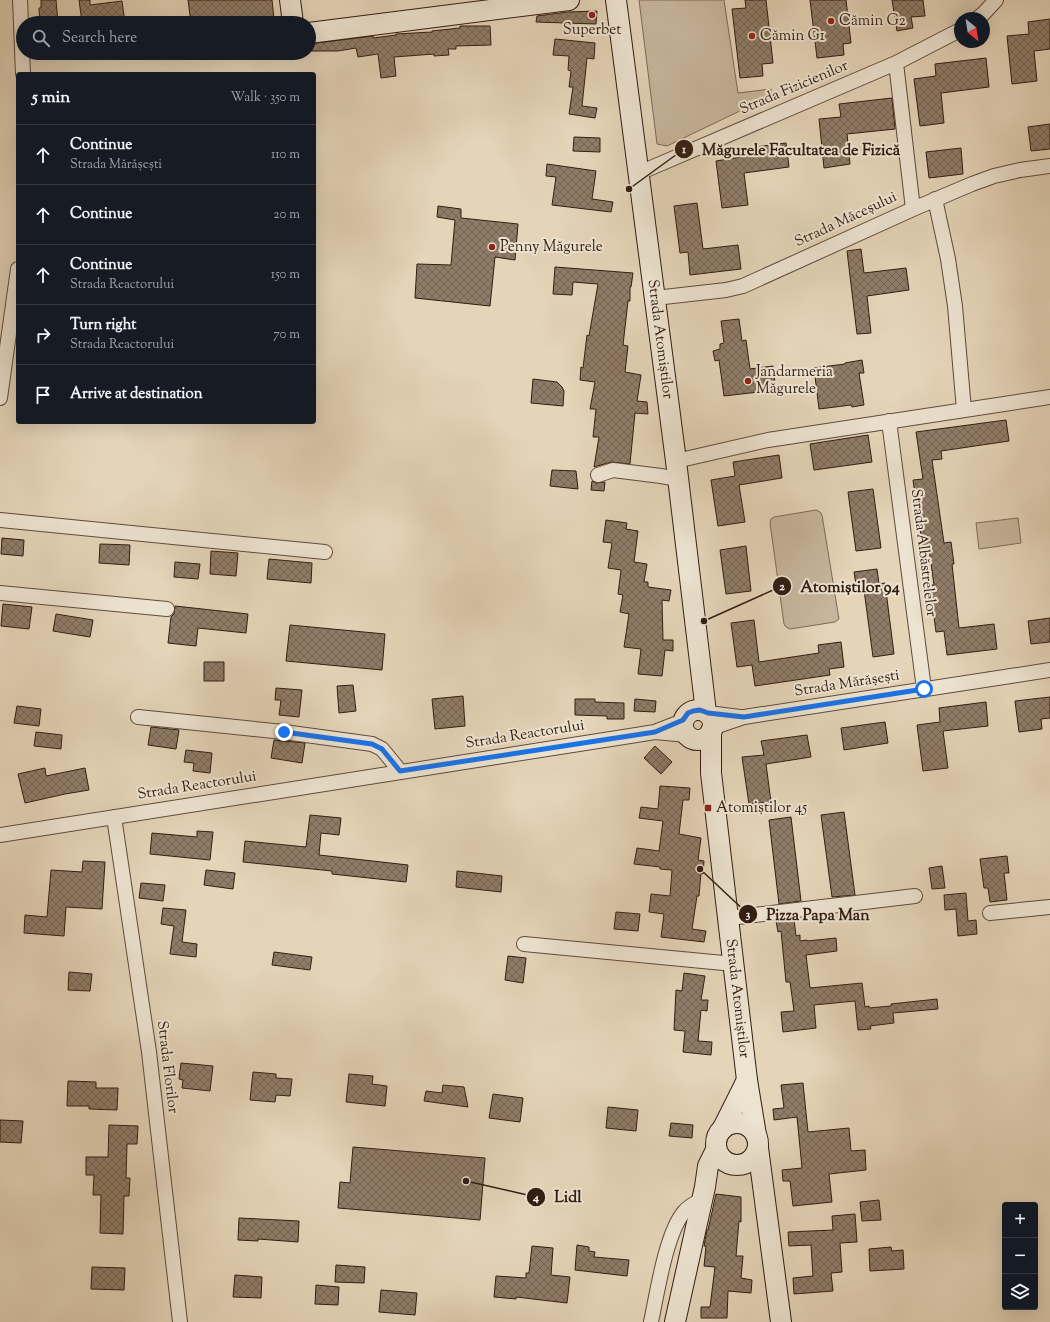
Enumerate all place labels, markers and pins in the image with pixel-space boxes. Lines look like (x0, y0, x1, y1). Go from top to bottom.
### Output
marker: Superbet (587, 10, 597, 20)
place label: Cămin G2 (839, 11, 906, 32)
marker: Cămin G2 (826, 16, 836, 26)
place label: Superbet (563, 20, 621, 41)
place label: Cămin G1 (760, 26, 825, 47)
marker: Cămin G1 (747, 31, 757, 41)
callout: Măgurele Facultatea de Fizică (674, 135, 908, 163)
place label: Penny Măgurele (500, 237, 603, 258)
marker: Penny Măgurele (487, 242, 497, 252)
place label: Jandarmeria Măgurele (755, 362, 833, 400)
marker: Jandarmeria Măgurele (743, 376, 753, 386)
callout: Atomiștilor 94 (772, 572, 908, 600)
place label: Atomiștilor 45 (716, 798, 807, 819)
marker: Atomiștilor 45 (703, 803, 713, 813)
callout: Pizza Papa Man (738, 900, 878, 928)
callout: Lidl (526, 1183, 590, 1211)

